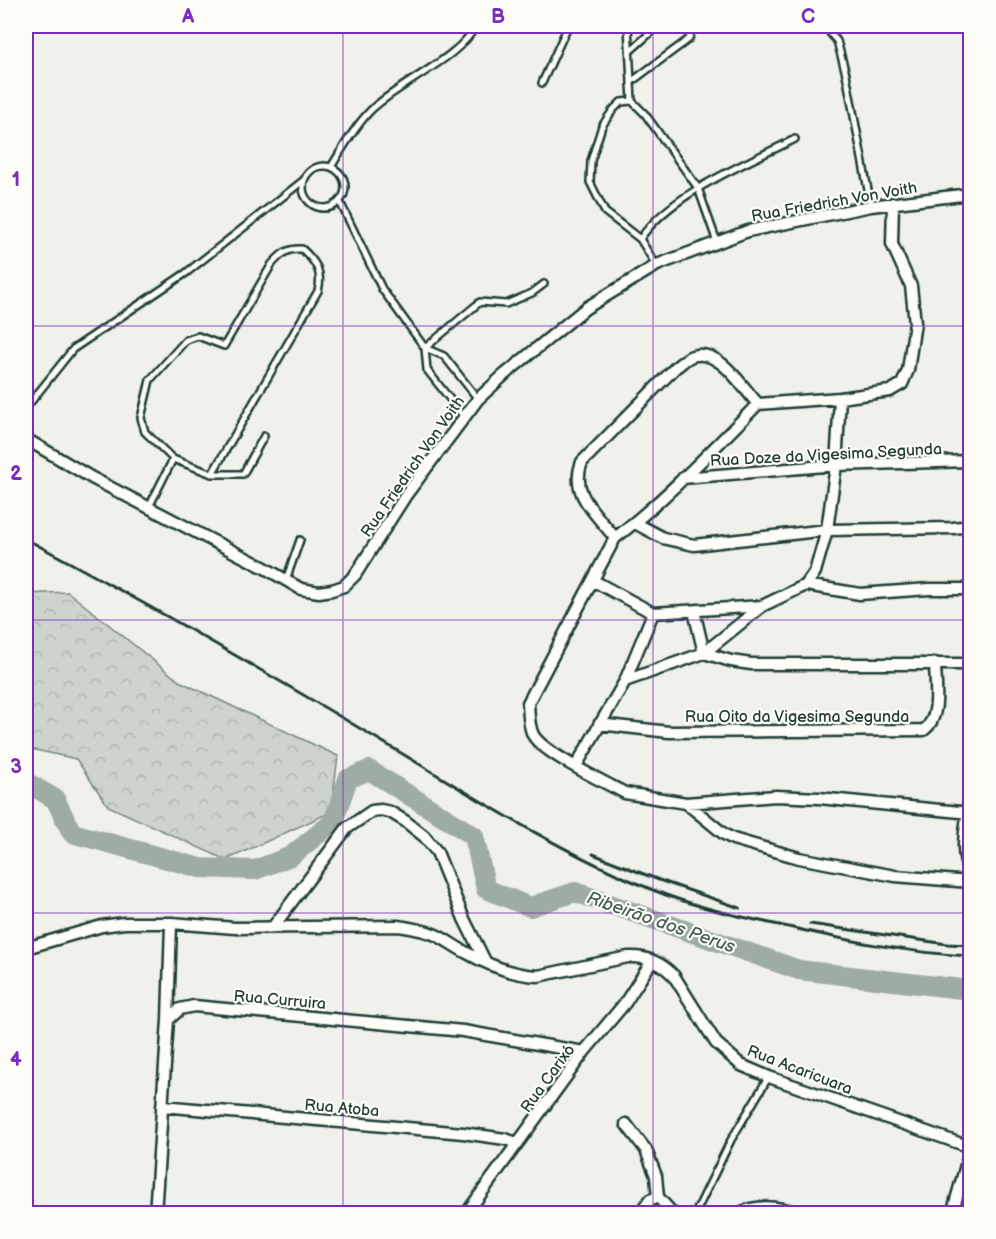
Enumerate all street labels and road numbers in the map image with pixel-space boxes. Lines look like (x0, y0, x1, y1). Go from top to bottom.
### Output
street label: Rua Friedrich Von Voith (750, 179, 919, 226)
street label: Rua Friedrich Von Voith (357, 393, 469, 541)
street label: Rua Doze da Vigesima Segunda (710, 440, 943, 471)
street label: Rua Oito da Vigesima Segunda (685, 708, 909, 727)
street label: Rua Curruira (233, 987, 327, 1014)
street label: Rua Carixó (517, 1041, 579, 1117)
street label: Rua Acaricuara (744, 1042, 855, 1099)
street label: Rua Atoba (304, 1096, 380, 1121)

